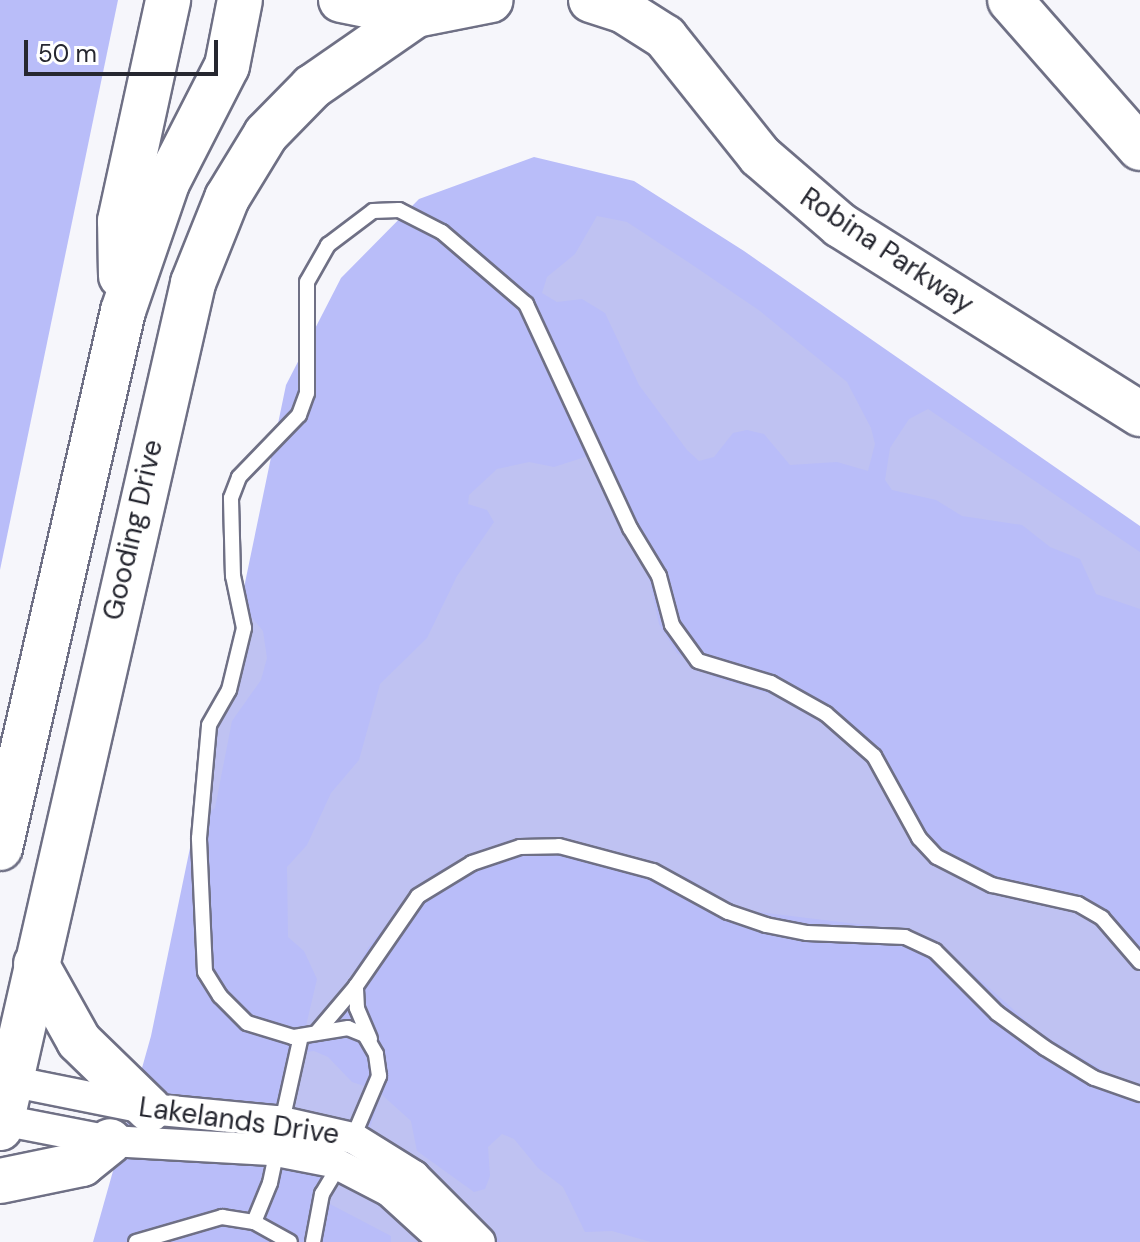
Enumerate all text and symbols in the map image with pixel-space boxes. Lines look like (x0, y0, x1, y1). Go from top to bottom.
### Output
scale bar (28, 24, 222, 74)
text: 50 m (38, 38, 97, 69)
street label: Robina Parkway (794, 181, 980, 321)
street label: Gooding Drive (96, 437, 170, 623)
street label: Lakelands Drive (137, 1090, 341, 1152)

